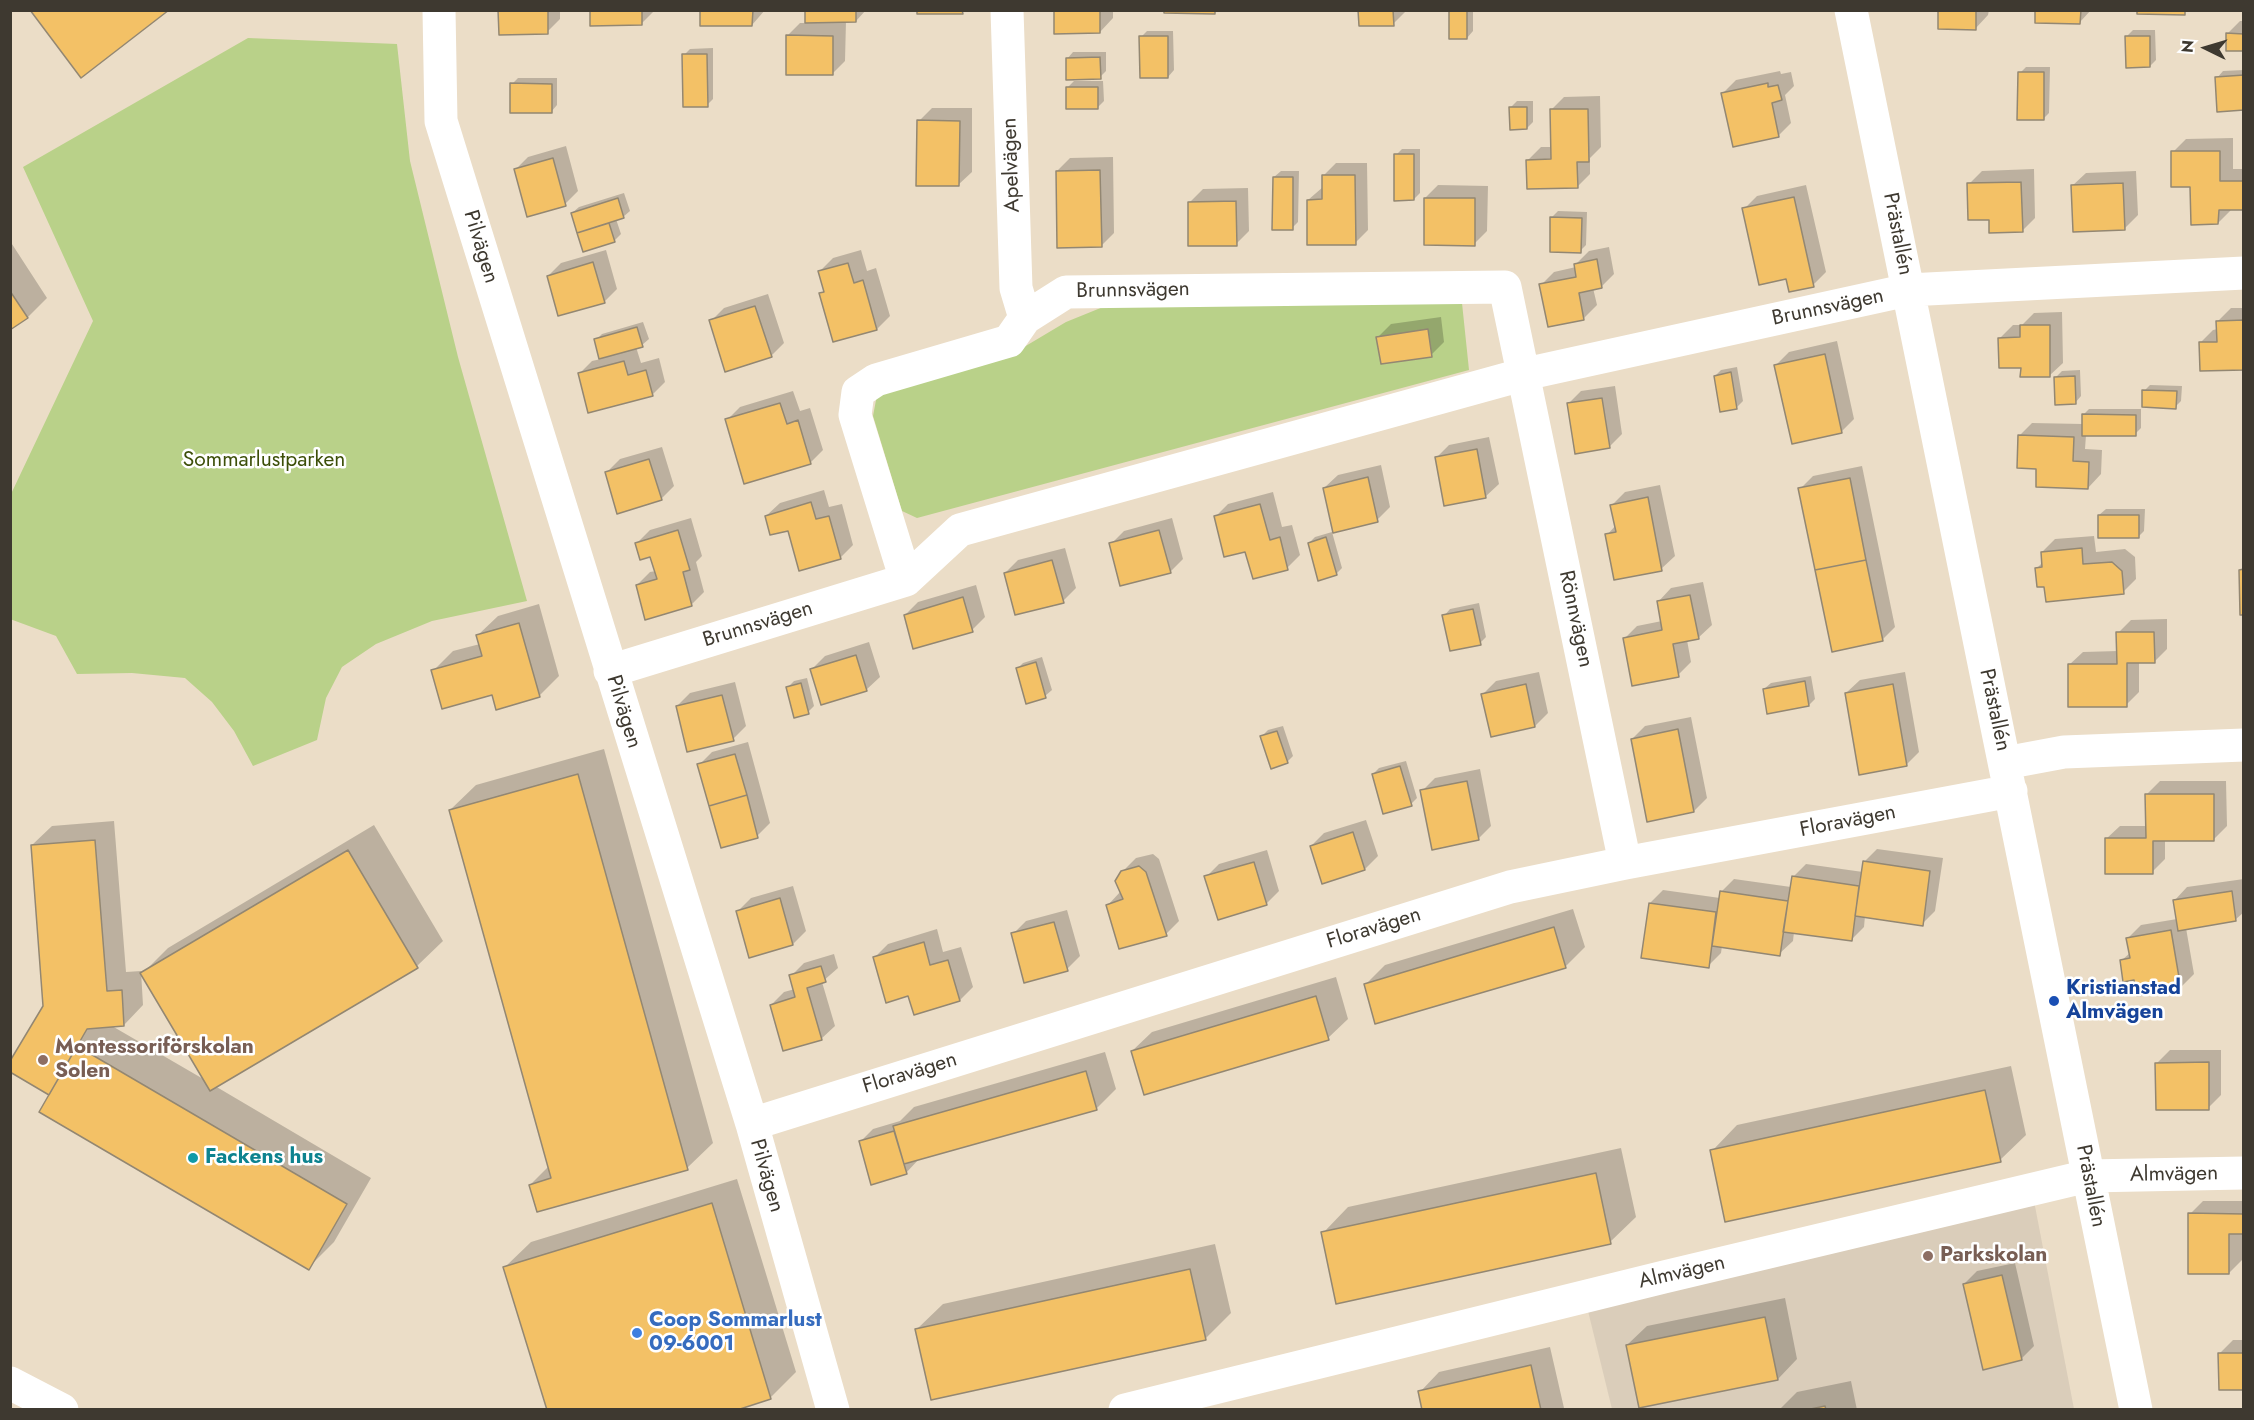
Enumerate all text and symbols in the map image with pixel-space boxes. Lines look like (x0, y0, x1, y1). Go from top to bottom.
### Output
north arrow (2176, 18, 2236, 78)
text: N (2176, 39, 2200, 54)
street label: Apelvägen (998, 117, 1026, 213)
street label: Prästallén (1877, 191, 1917, 277)
street label: Pilvägen (457, 207, 503, 287)
street label: Brunnsvägen (1076, 277, 1190, 305)
street label: Brunnsvägen (1770, 284, 1886, 332)
park label: Sommarlustparken (183, 448, 345, 474)
street label: Rönnvägen (1552, 568, 1598, 670)
street label: Brunnsvägen (700, 596, 816, 654)
street label: Prästallén (1973, 667, 2015, 753)
street label: Pilvägen (600, 672, 646, 752)
street label: Floravägen (1798, 800, 1898, 844)
street label: Floravägen (1324, 903, 1424, 955)
place label: Kristianstad Almvägen (2066, 976, 2181, 1026)
marker: Kristianstad Almvägen (2047, 994, 2061, 1008)
place label: Montessoriförskolan Solen (55, 1035, 254, 1085)
street label: Floravägen (860, 1048, 960, 1100)
marker: Montessoriförskolan Solen (36, 1053, 50, 1067)
street label: Pilvägen (744, 1136, 788, 1216)
street label: Prästallén (2070, 1143, 2110, 1229)
place label: Fackens hus (205, 1145, 323, 1171)
marker: Fackens hus (186, 1151, 200, 1165)
street label: Almvägen (2130, 1162, 2218, 1188)
place label: Parkskolan (1940, 1243, 2047, 1269)
marker: Parkskolan (1921, 1249, 1935, 1263)
street label: Almvägen (1636, 1251, 1728, 1295)
place label: Coop Sommarlust 09-6001 (649, 1308, 822, 1358)
marker: Coop Sommarlust 09-6001 (630, 1326, 644, 1340)

